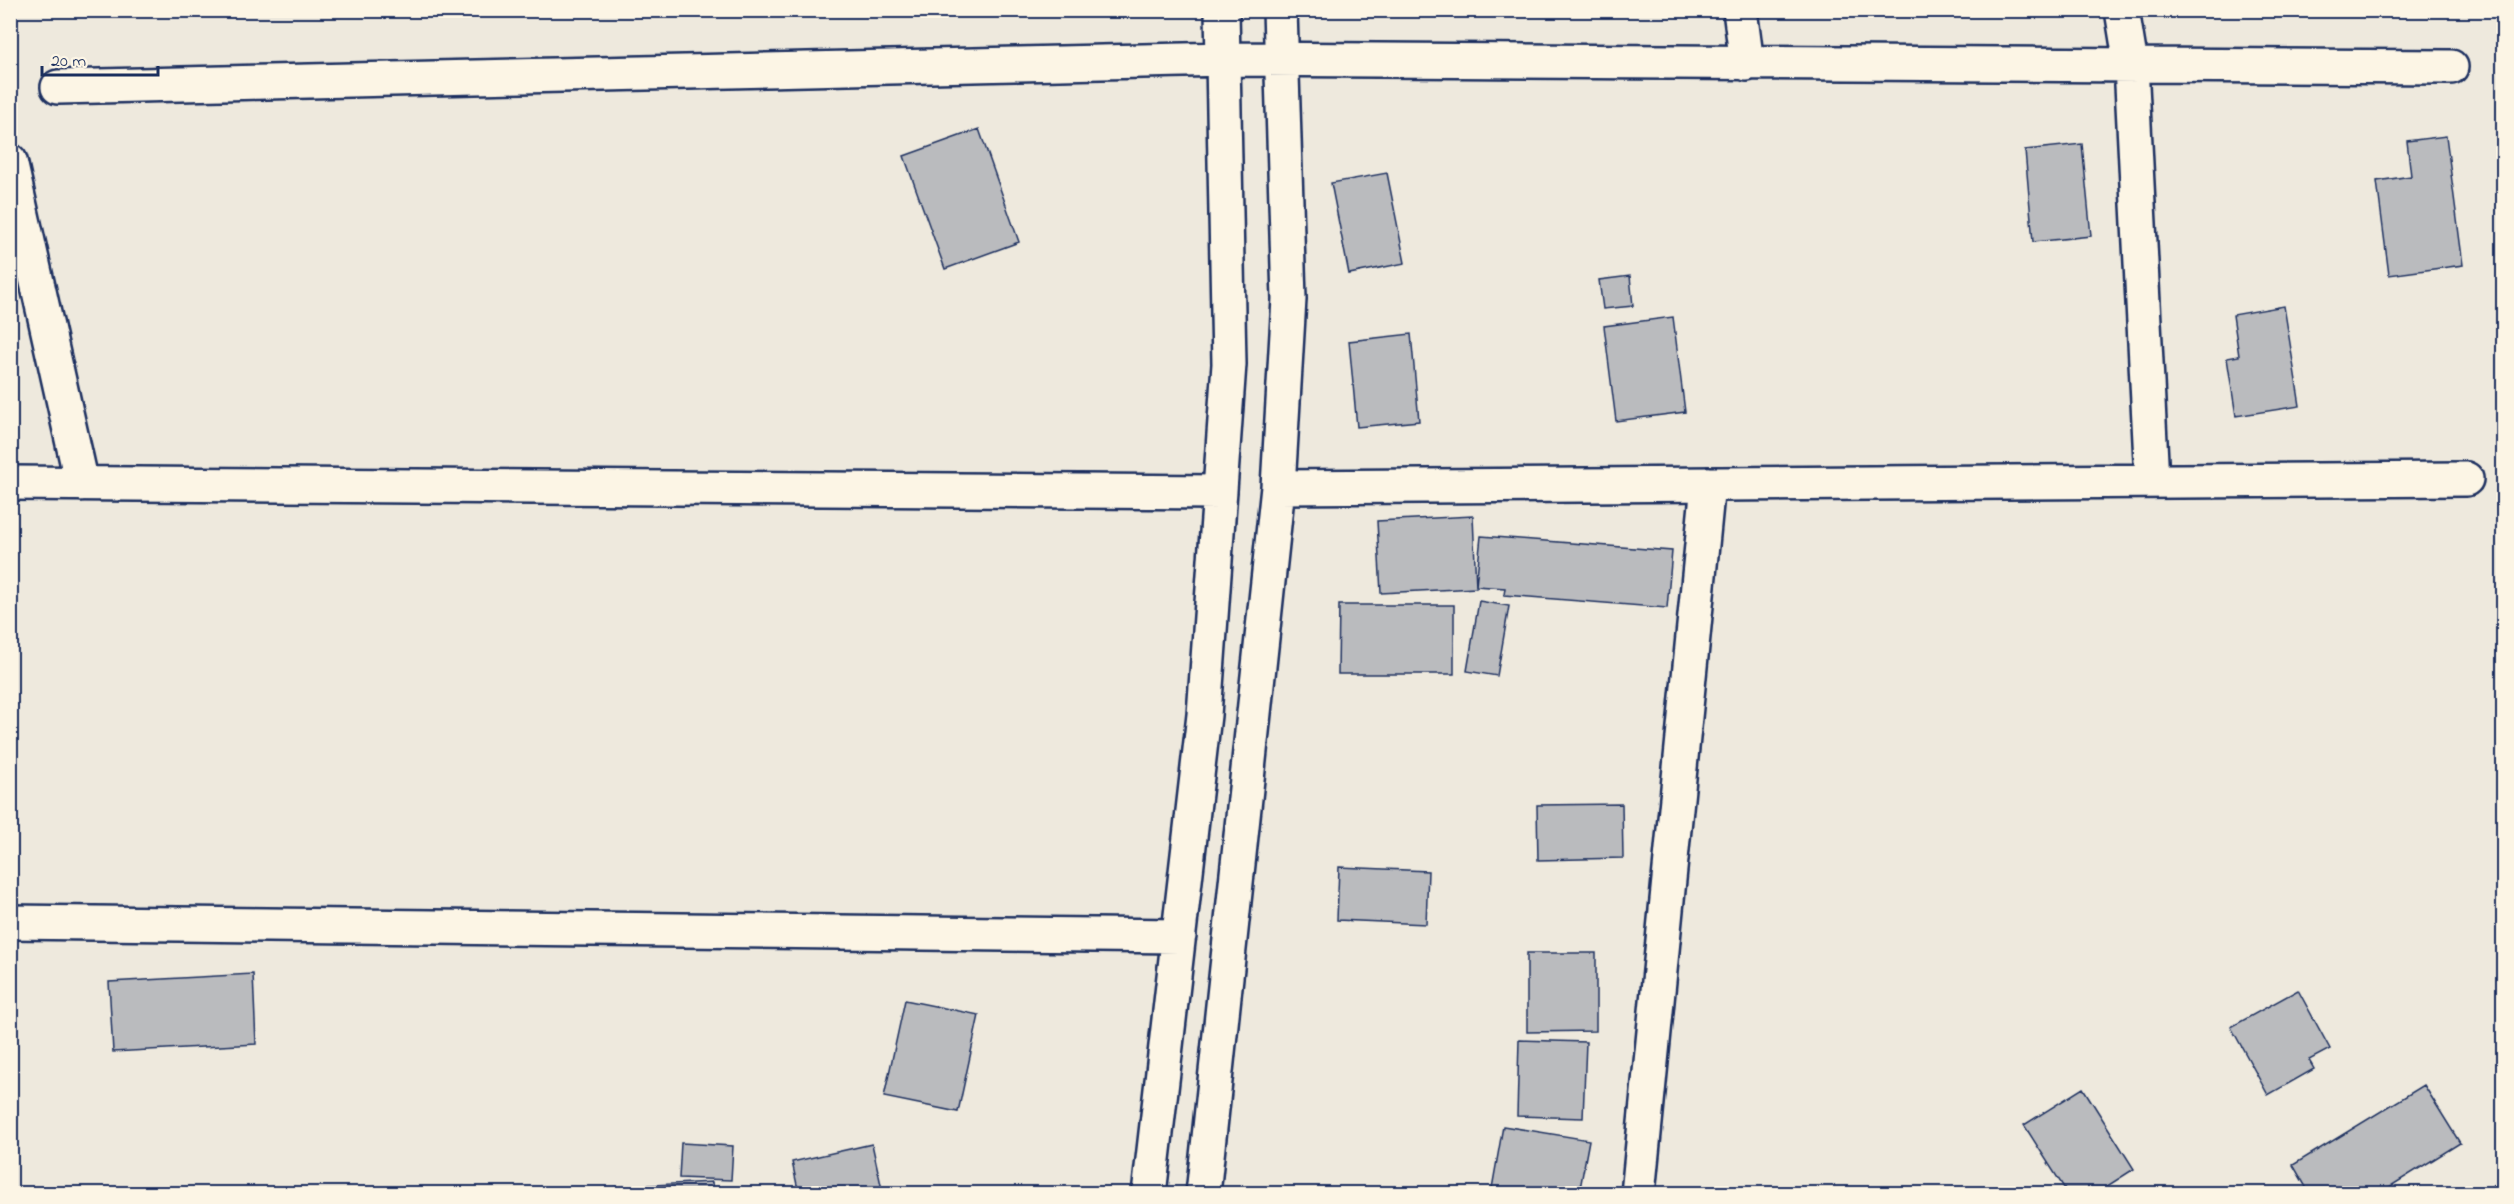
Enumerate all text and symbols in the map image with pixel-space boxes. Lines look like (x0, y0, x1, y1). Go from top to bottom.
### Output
scale bar (42, 39, 158, 77)
text: 20 m (51, 49, 86, 75)

